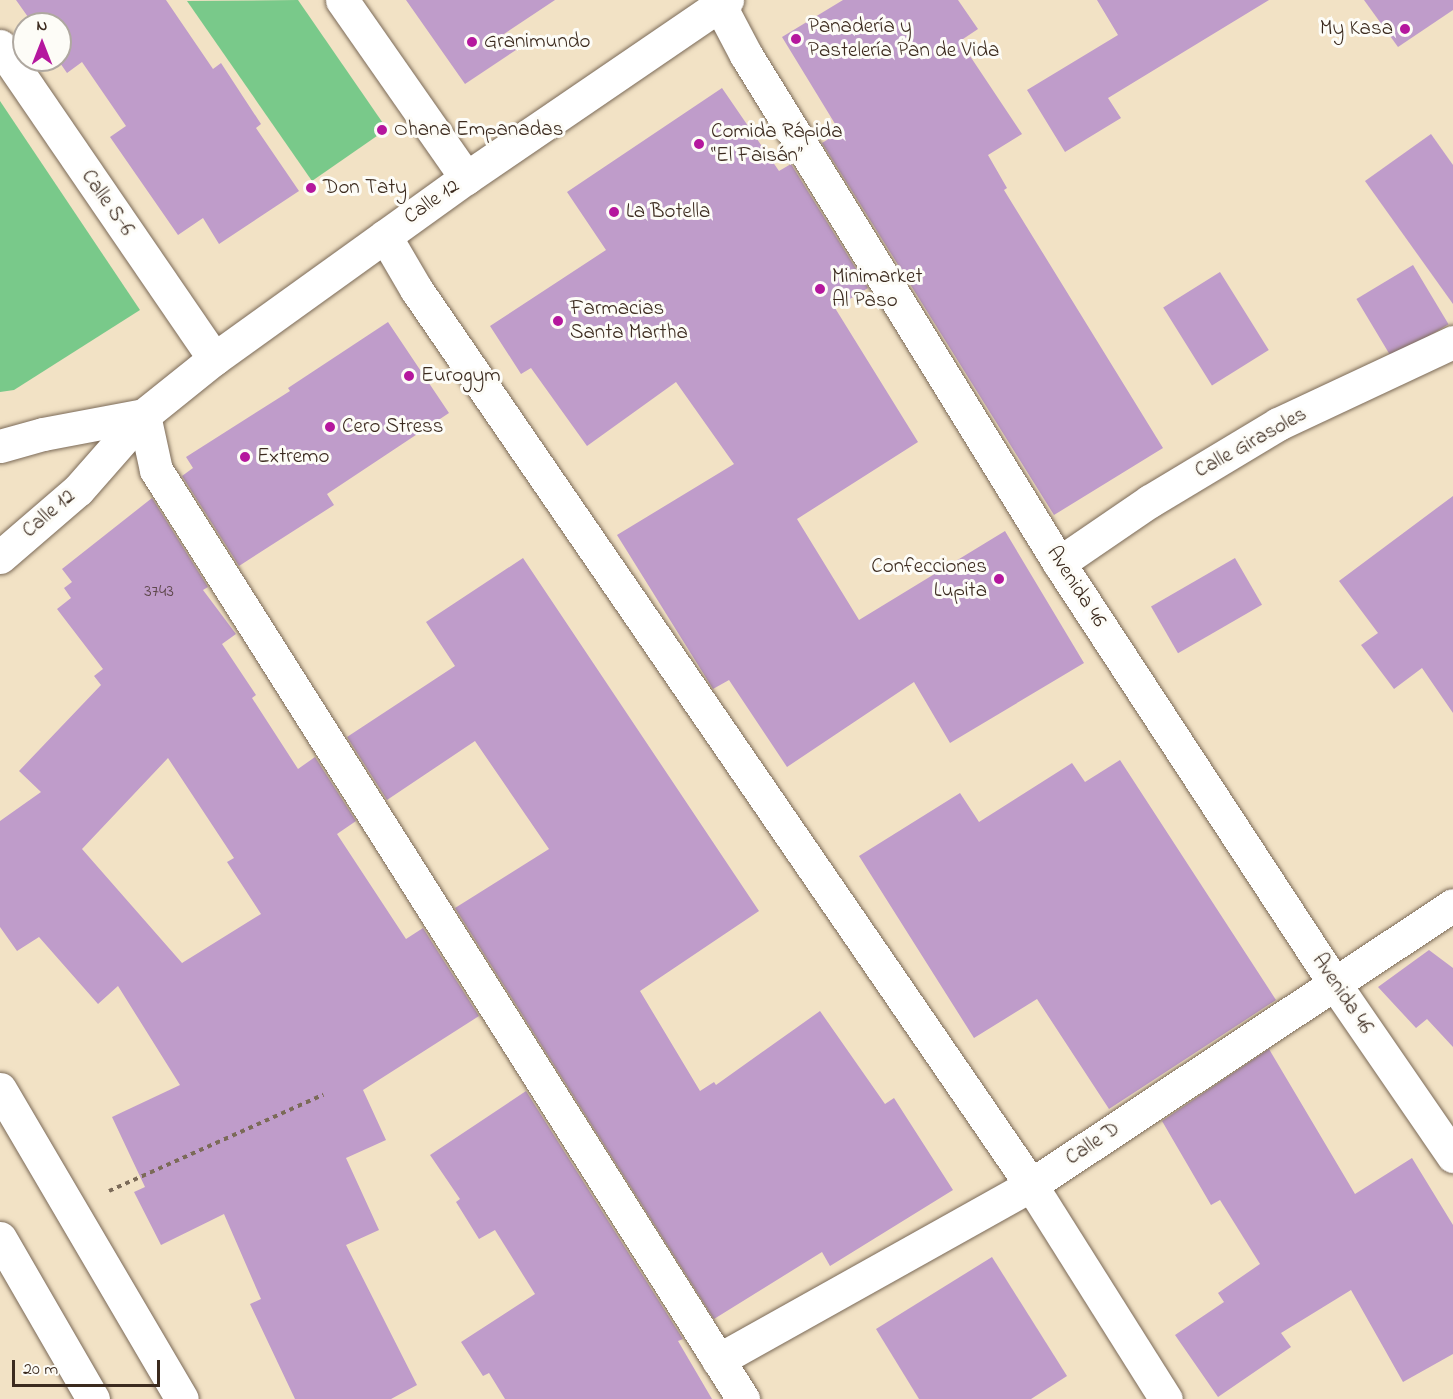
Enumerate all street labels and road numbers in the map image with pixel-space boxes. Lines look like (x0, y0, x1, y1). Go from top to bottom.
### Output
street label: Calle S-6 (75, 165, 139, 241)
street label: Calle 12 (400, 174, 464, 230)
street label: Calle Girasoles (1191, 402, 1311, 484)
street label: Calle 12 (17, 484, 81, 544)
street label: Avenida 46 (1041, 542, 1111, 632)
street label: Avenida 46 (1306, 949, 1378, 1039)
street label: Calle D (1061, 1117, 1125, 1171)

